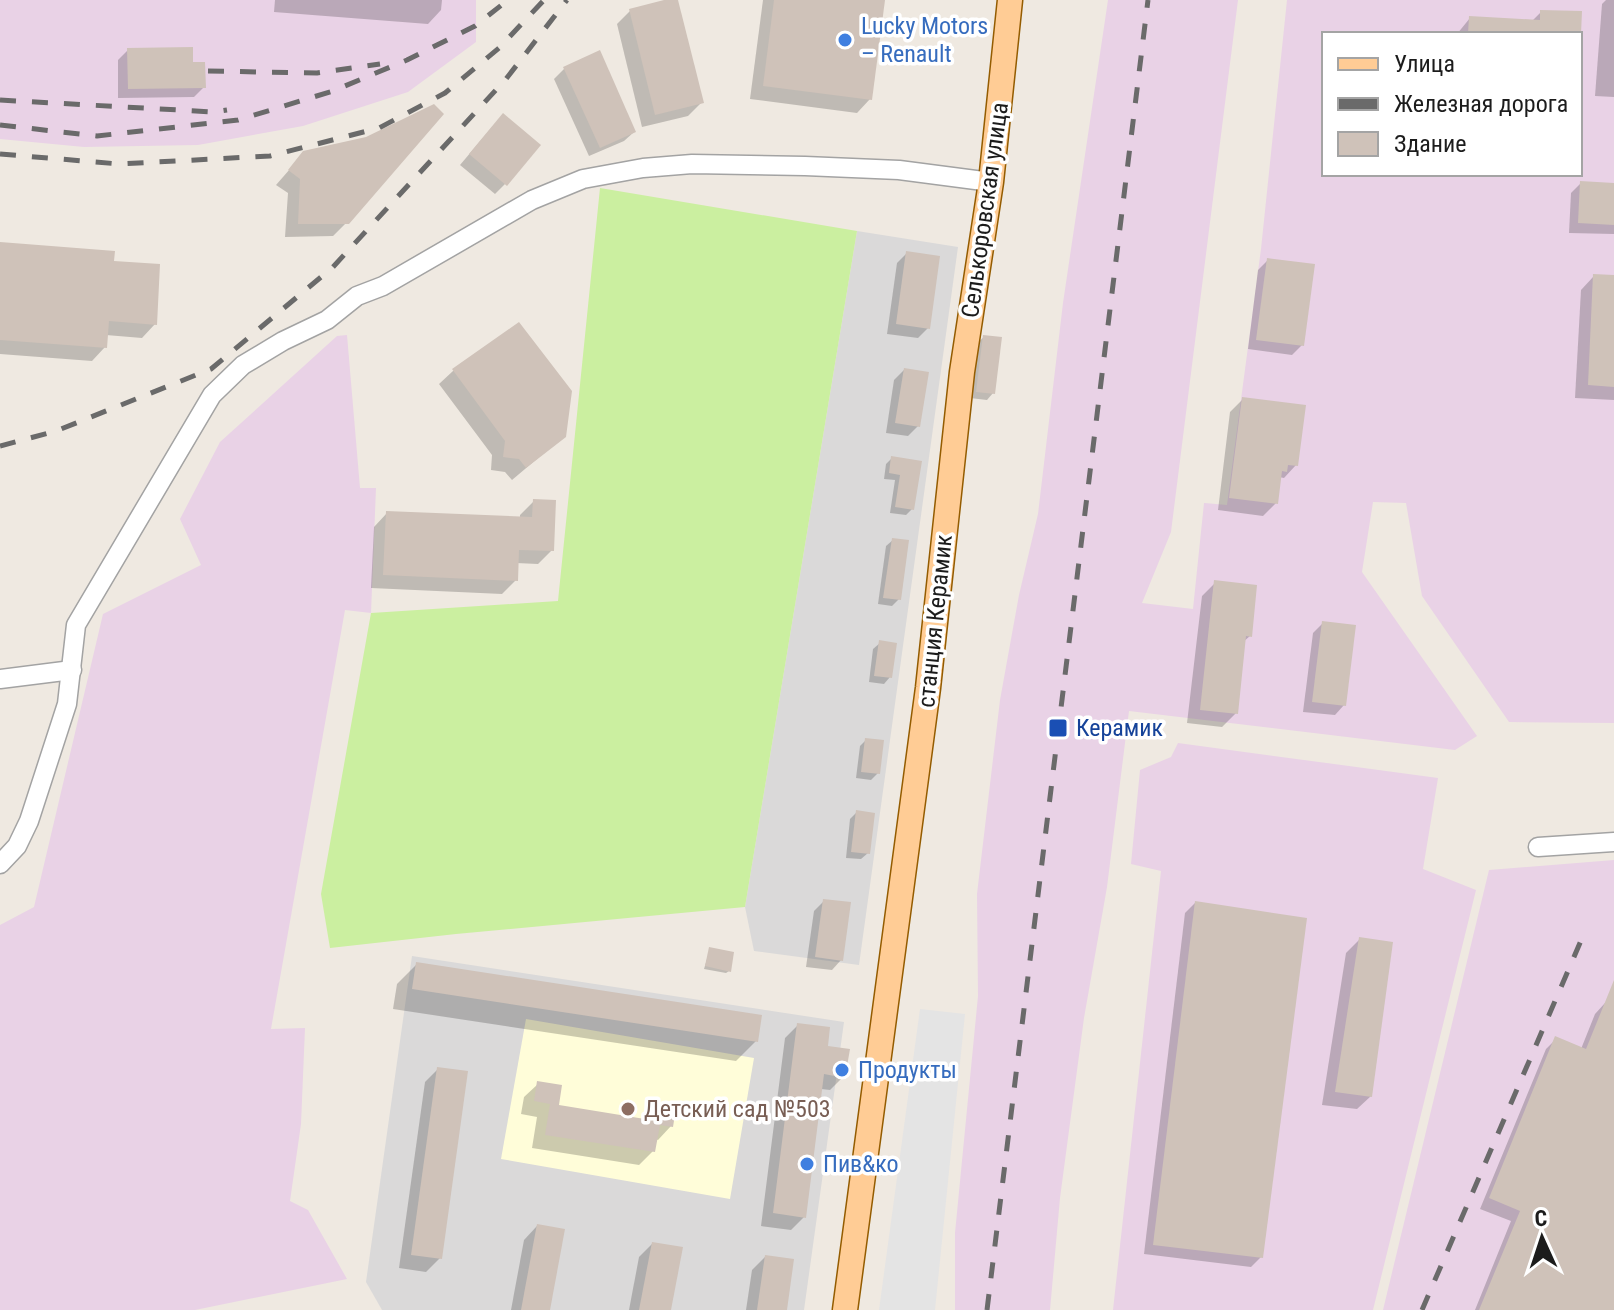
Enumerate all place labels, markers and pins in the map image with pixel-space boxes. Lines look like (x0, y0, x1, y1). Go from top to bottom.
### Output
place label: Lucky Motors – Renault (861, 12, 988, 68)
marker: Lucky Motors – Renault (836, 31, 854, 49)
place label: Керамик (1076, 714, 1163, 742)
marker: Керамик (1047, 717, 1069, 739)
place label: Продукты (858, 1056, 957, 1084)
marker: Продукты (833, 1061, 851, 1079)
place label: Детский сад №503 (644, 1095, 831, 1123)
marker: Детский сад №503 (619, 1100, 637, 1118)
place label: Пив&ко (823, 1150, 899, 1178)
marker: Пив&ко (798, 1155, 816, 1173)

